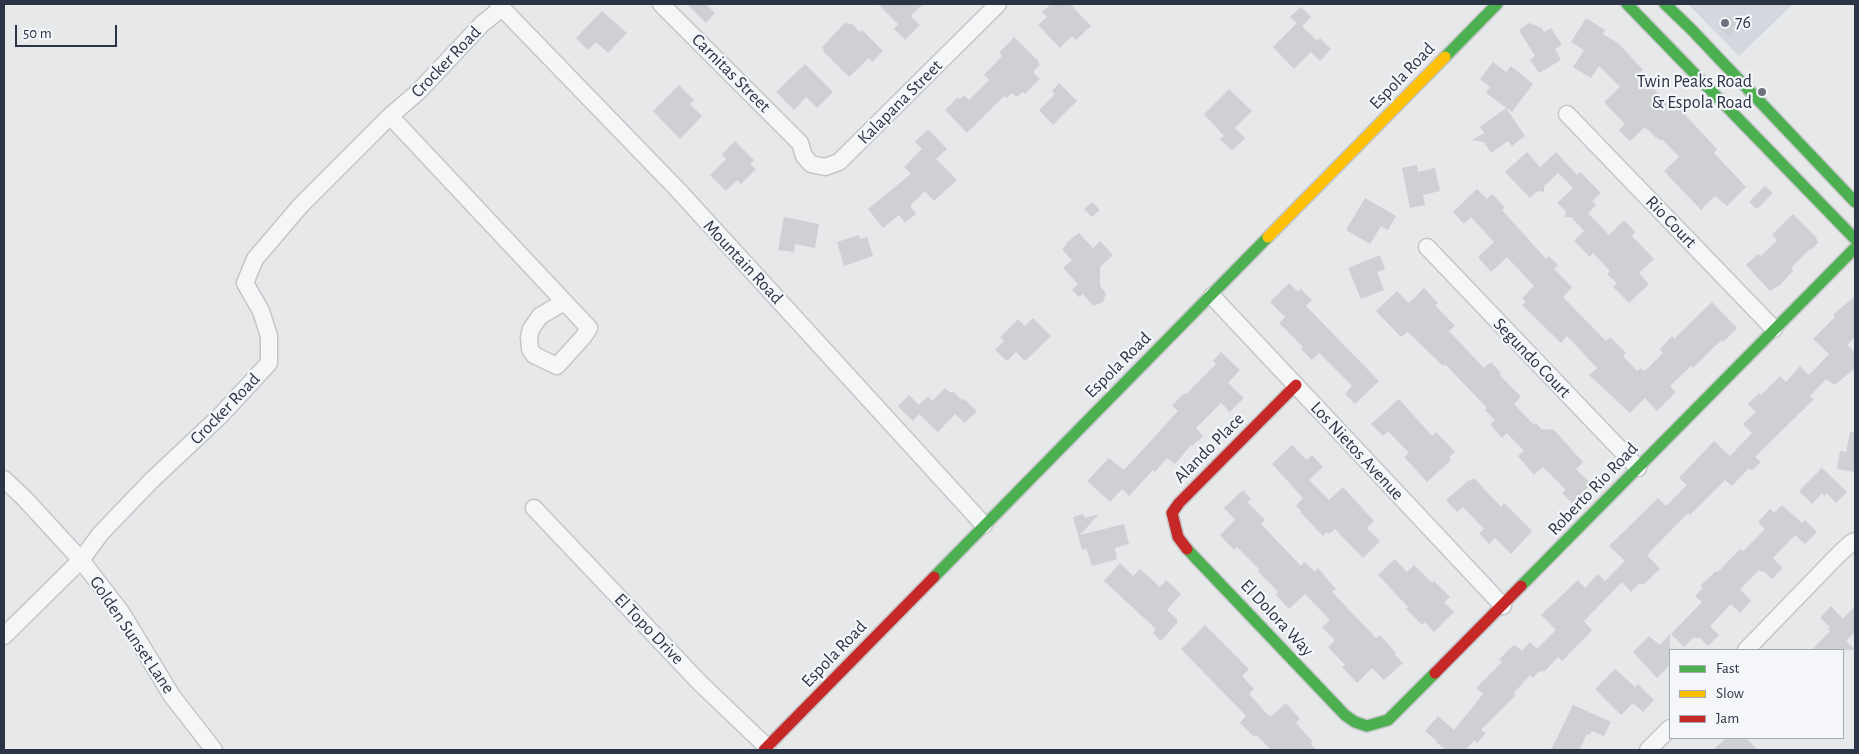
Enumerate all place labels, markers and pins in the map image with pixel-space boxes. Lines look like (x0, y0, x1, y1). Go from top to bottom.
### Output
place label: 76 (1735, 12, 1751, 34)
marker: 76 (1719, 17, 1731, 29)
place label: Twin Peaks Road & Espola Road (1637, 71, 1752, 114)
marker: Twin Peaks Road & Espola Road (1756, 86, 1768, 98)

